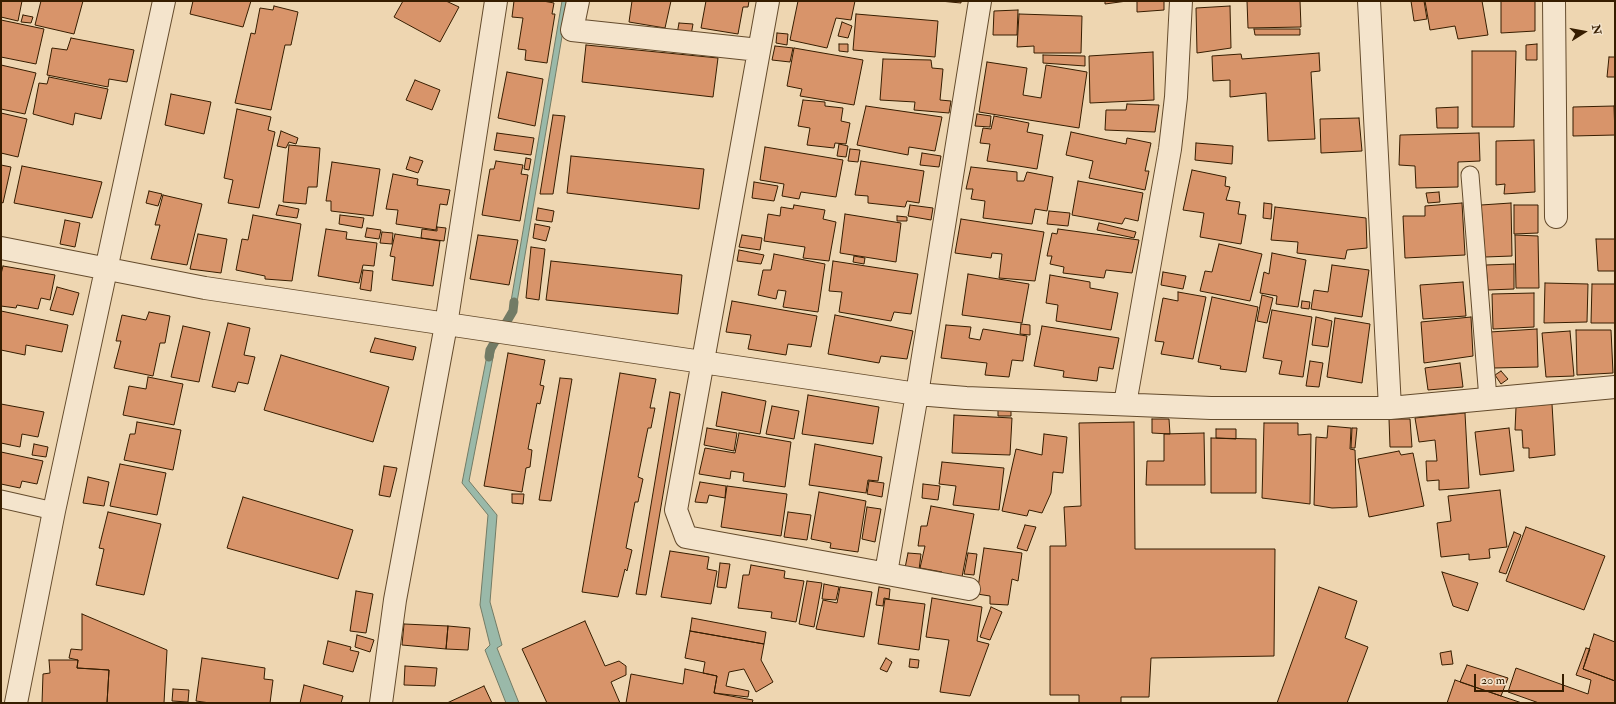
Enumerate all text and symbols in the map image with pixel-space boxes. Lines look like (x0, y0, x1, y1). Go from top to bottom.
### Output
north arrow (1564, 12, 1604, 52)
text: N (1589, 24, 1604, 36)
scale bar (1476, 666, 1566, 692)
text: 20 m (1481, 673, 1505, 688)

